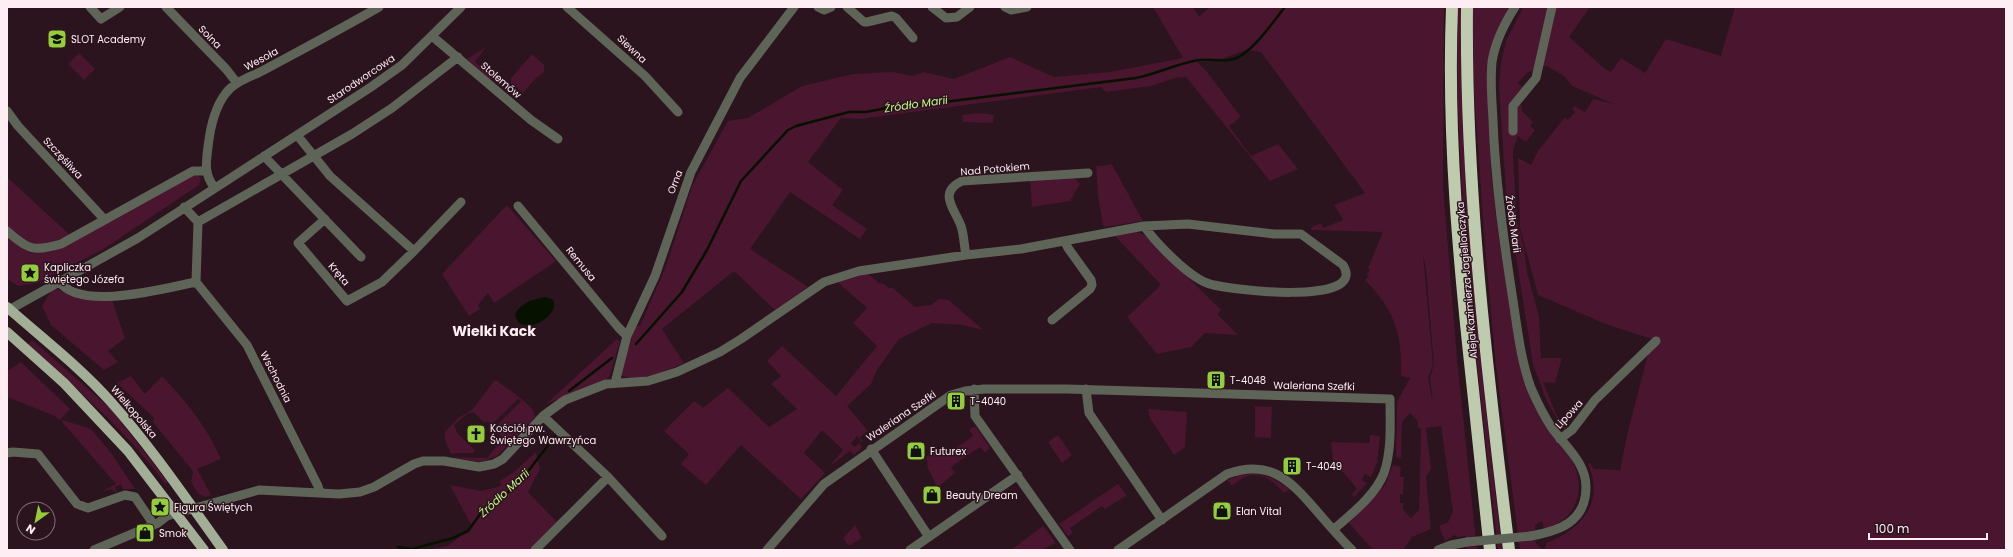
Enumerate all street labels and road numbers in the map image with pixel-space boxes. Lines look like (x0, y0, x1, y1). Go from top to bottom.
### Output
street label: Solna (195, 22, 225, 52)
street label: Siewna (614, 31, 650, 67)
street label: Wesoła (241, 44, 281, 74)
street label: Starodworcowa (324, 51, 398, 107)
street label: Stolemów (477, 58, 525, 102)
street label: Szczęśliwa (40, 134, 86, 182)
street label: Nad Potokiem (960, 158, 1030, 180)
street label: Orna (664, 168, 686, 196)
street label: Źródło Marii (1502, 194, 1524, 254)
street label: Aleja Kazimierza Jagiellończyka (1453, 201, 1481, 359)
street label: Remusa (562, 243, 600, 285)
street label: Kręta (325, 259, 353, 289)
street label: Wschodnia (257, 349, 295, 405)
street label: Waleriana Szefki (1273, 378, 1355, 394)
street label: Wielkopolska (107, 382, 161, 442)
street label: Waleriana Szefki (863, 387, 939, 445)
street label: Lipowa (1552, 396, 1586, 432)

